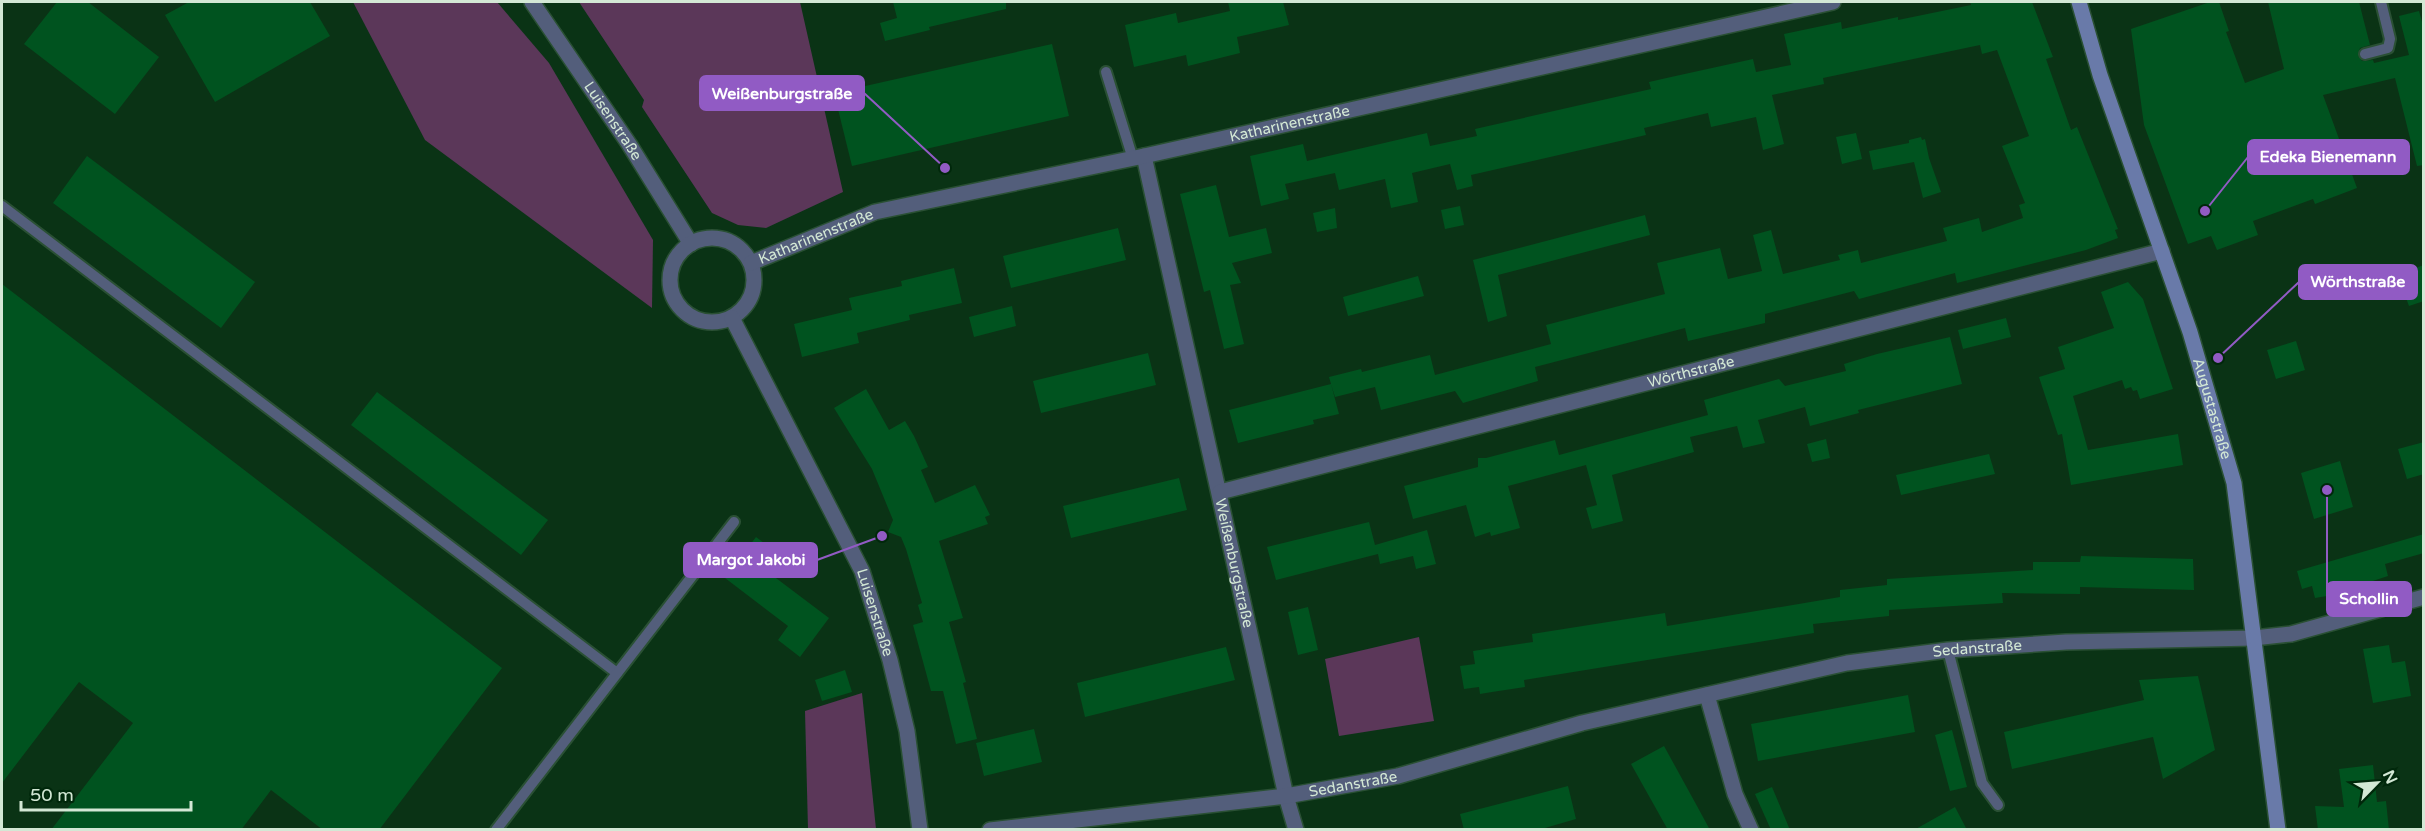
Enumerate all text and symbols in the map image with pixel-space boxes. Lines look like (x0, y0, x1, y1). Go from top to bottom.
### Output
callout: Weißenburgstraße (700, 76, 864, 110)
street label: Luisenstraße (580, 78, 646, 164)
text: Weißenburgstraße (712, 84, 852, 104)
street label: Katharinenstraße (1228, 101, 1351, 146)
callout: Edeka Bienemann (2248, 140, 2409, 174)
text: Edeka Bienemann (2260, 147, 2396, 167)
street label: Katharinenstraße (756, 205, 876, 268)
callout: Wörthstraße (2299, 265, 2417, 299)
text: Wörthstraße (2311, 272, 2405, 292)
street label: Wörthstraße (1646, 352, 1736, 391)
street label: Augustastraße (2189, 356, 2236, 461)
street label: Weißenburgstraße (1211, 497, 1257, 629)
callout: Margot Jakobi (684, 543, 817, 577)
text: Margot Jakobi (696, 550, 806, 570)
street label: Luisenstraße (853, 566, 897, 659)
callout: Schollin (2327, 582, 2411, 616)
text: Schollin (2339, 589, 2399, 609)
street label: Sedanstraße (1931, 636, 2022, 661)
north arrow (2347, 753, 2407, 813)
street label: Sedanstraße (1307, 767, 1399, 801)
text: N (2378, 767, 2401, 787)
scale bar (21, 774, 190, 812)
text: 50 m (30, 784, 74, 806)

